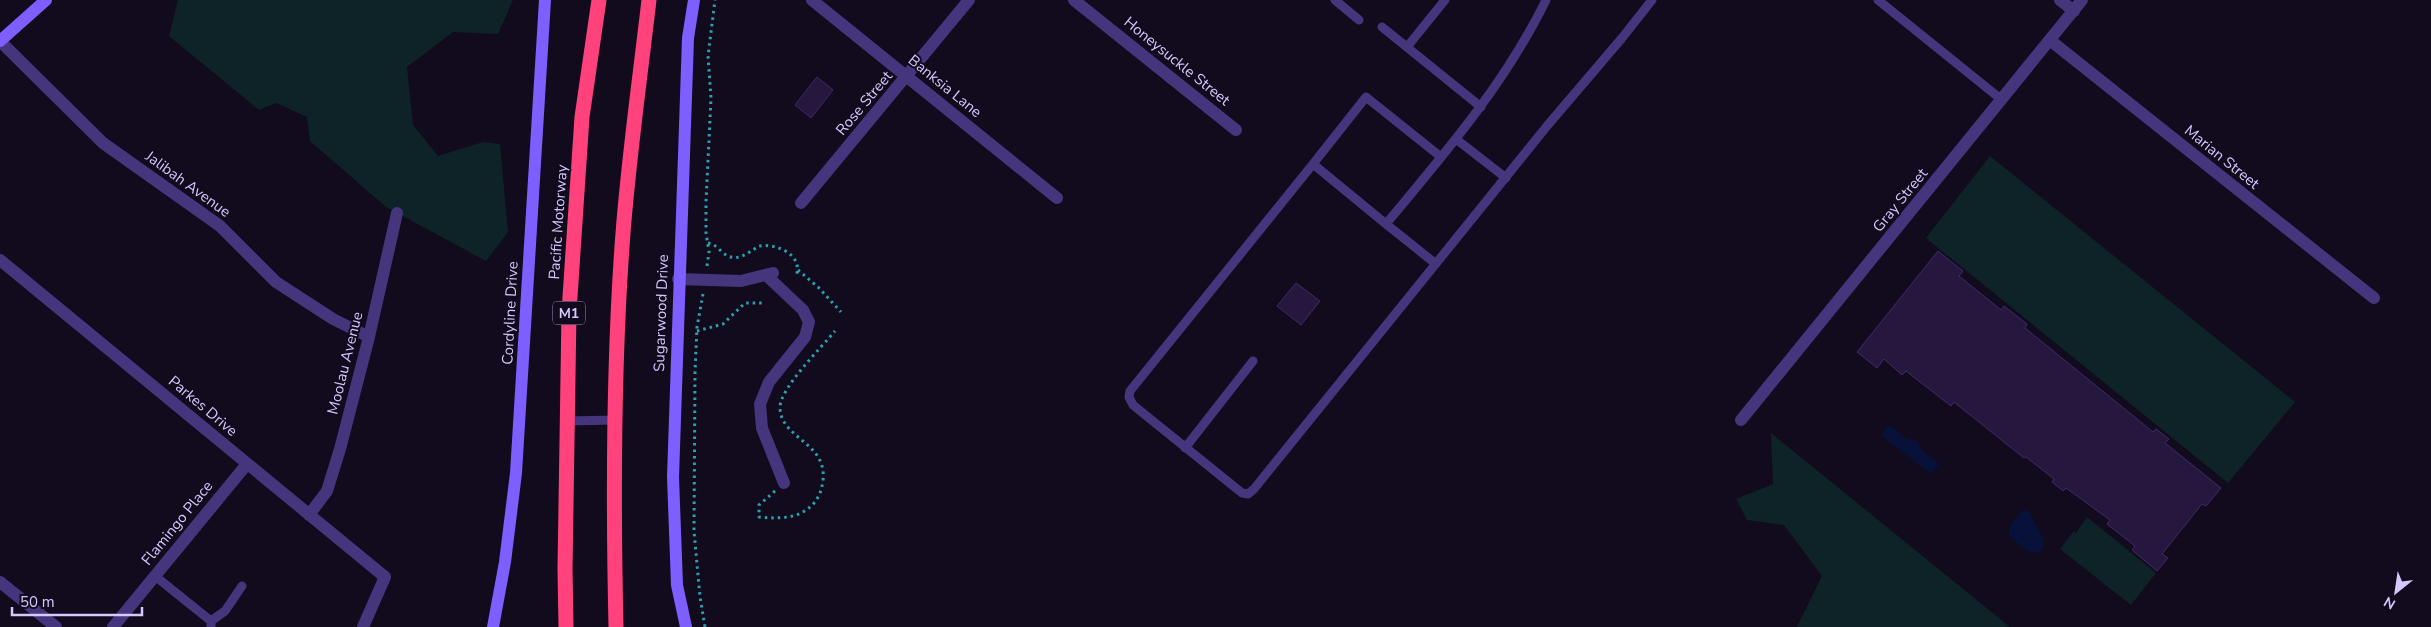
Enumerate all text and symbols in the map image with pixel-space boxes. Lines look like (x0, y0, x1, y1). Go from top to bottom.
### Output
street label: Honeysuckle Street (1120, 12, 1235, 110)
street label: Banksia Lane (904, 50, 986, 122)
street label: Rose Street (831, 66, 897, 139)
street label: Marian Street (2180, 121, 2264, 194)
street label: Jalibah Avenue (141, 146, 235, 222)
street label: Gray Street (1868, 163, 1932, 236)
street label: Pacific Motorway (544, 164, 572, 280)
street label: Sugarwood Drive (649, 254, 673, 372)
street label: Cordyline Drive (497, 261, 523, 365)
road number: M1 (553, 302, 585, 324)
street label: Moolau Avenue (323, 310, 367, 416)
street label: Parkes Drive (164, 371, 242, 441)
street label: Flamingo Place (137, 477, 217, 569)
north arrow (2371, 567, 2421, 617)
scale bar (12, 584, 142, 616)
text: 50 m (20, 592, 55, 612)
text: N (2380, 592, 2399, 614)

